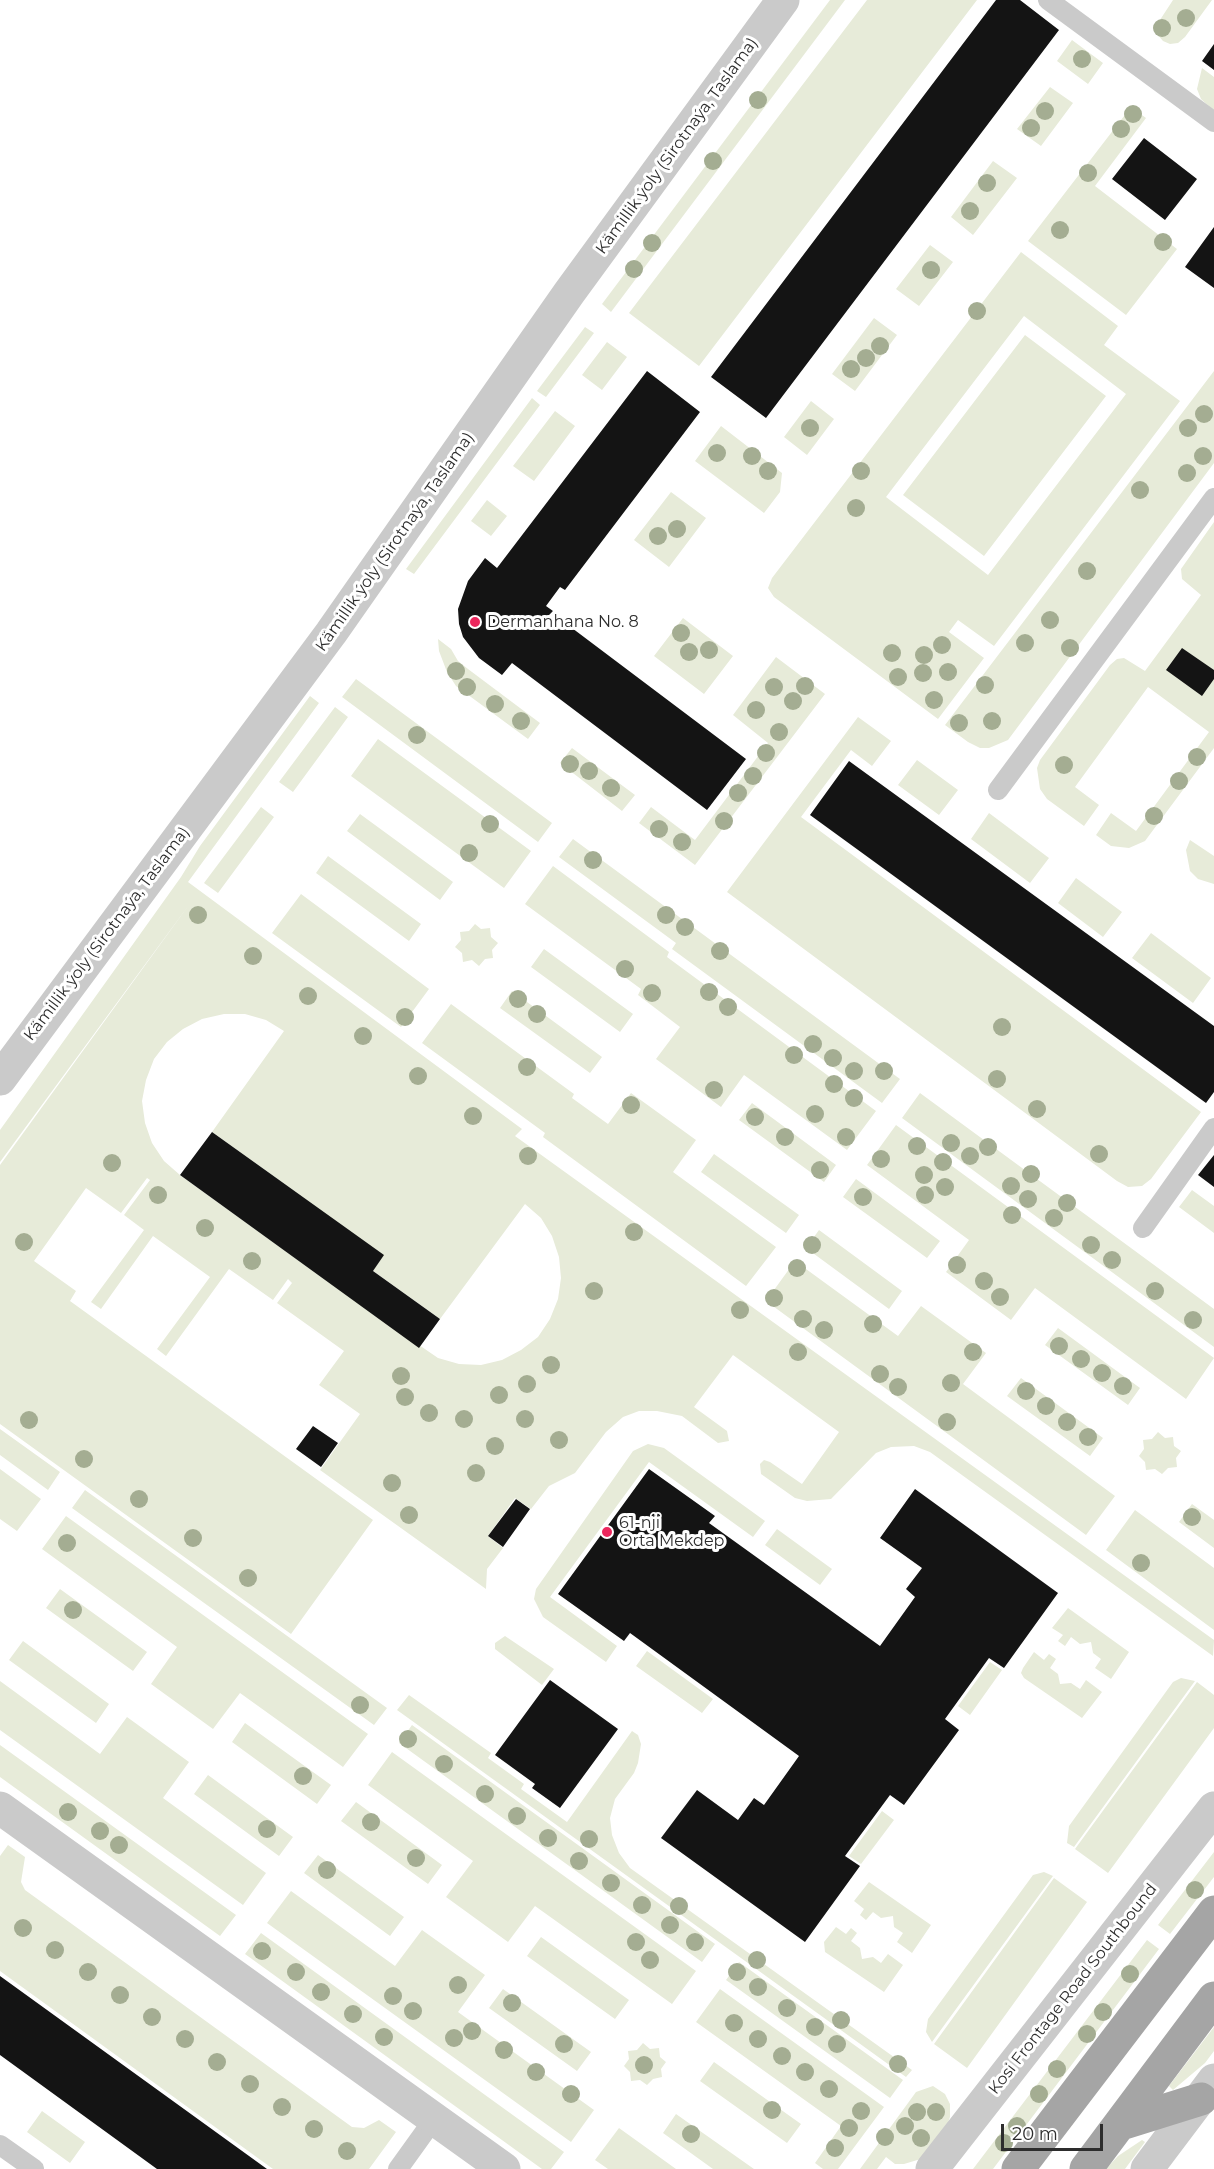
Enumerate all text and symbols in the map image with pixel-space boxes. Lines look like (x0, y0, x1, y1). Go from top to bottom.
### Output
street label: Kämillik ýoly (Sirotnaýa, Taslama) (592, 34, 762, 258)
street label: Kämillik ýoly (Sirotnaýa, Taslama) (312, 429, 478, 655)
place label: Dermanhana No. 8 (487, 612, 639, 632)
marker: Dermanhana No. 8 (468, 615, 482, 629)
street label: Kämillik ýoly (Sirotnaýa, Taslama) (20, 823, 194, 1045)
place label: 61-nji Orta Mekdep (619, 1513, 724, 1551)
marker: 61-nji Orta Mekdep (600, 1525, 614, 1539)
street label: Kosi Frontage Road Southbound (985, 1880, 1161, 2098)
scale bar (1004, 2112, 1106, 2150)
text: 20 m (1012, 2123, 1058, 2145)

